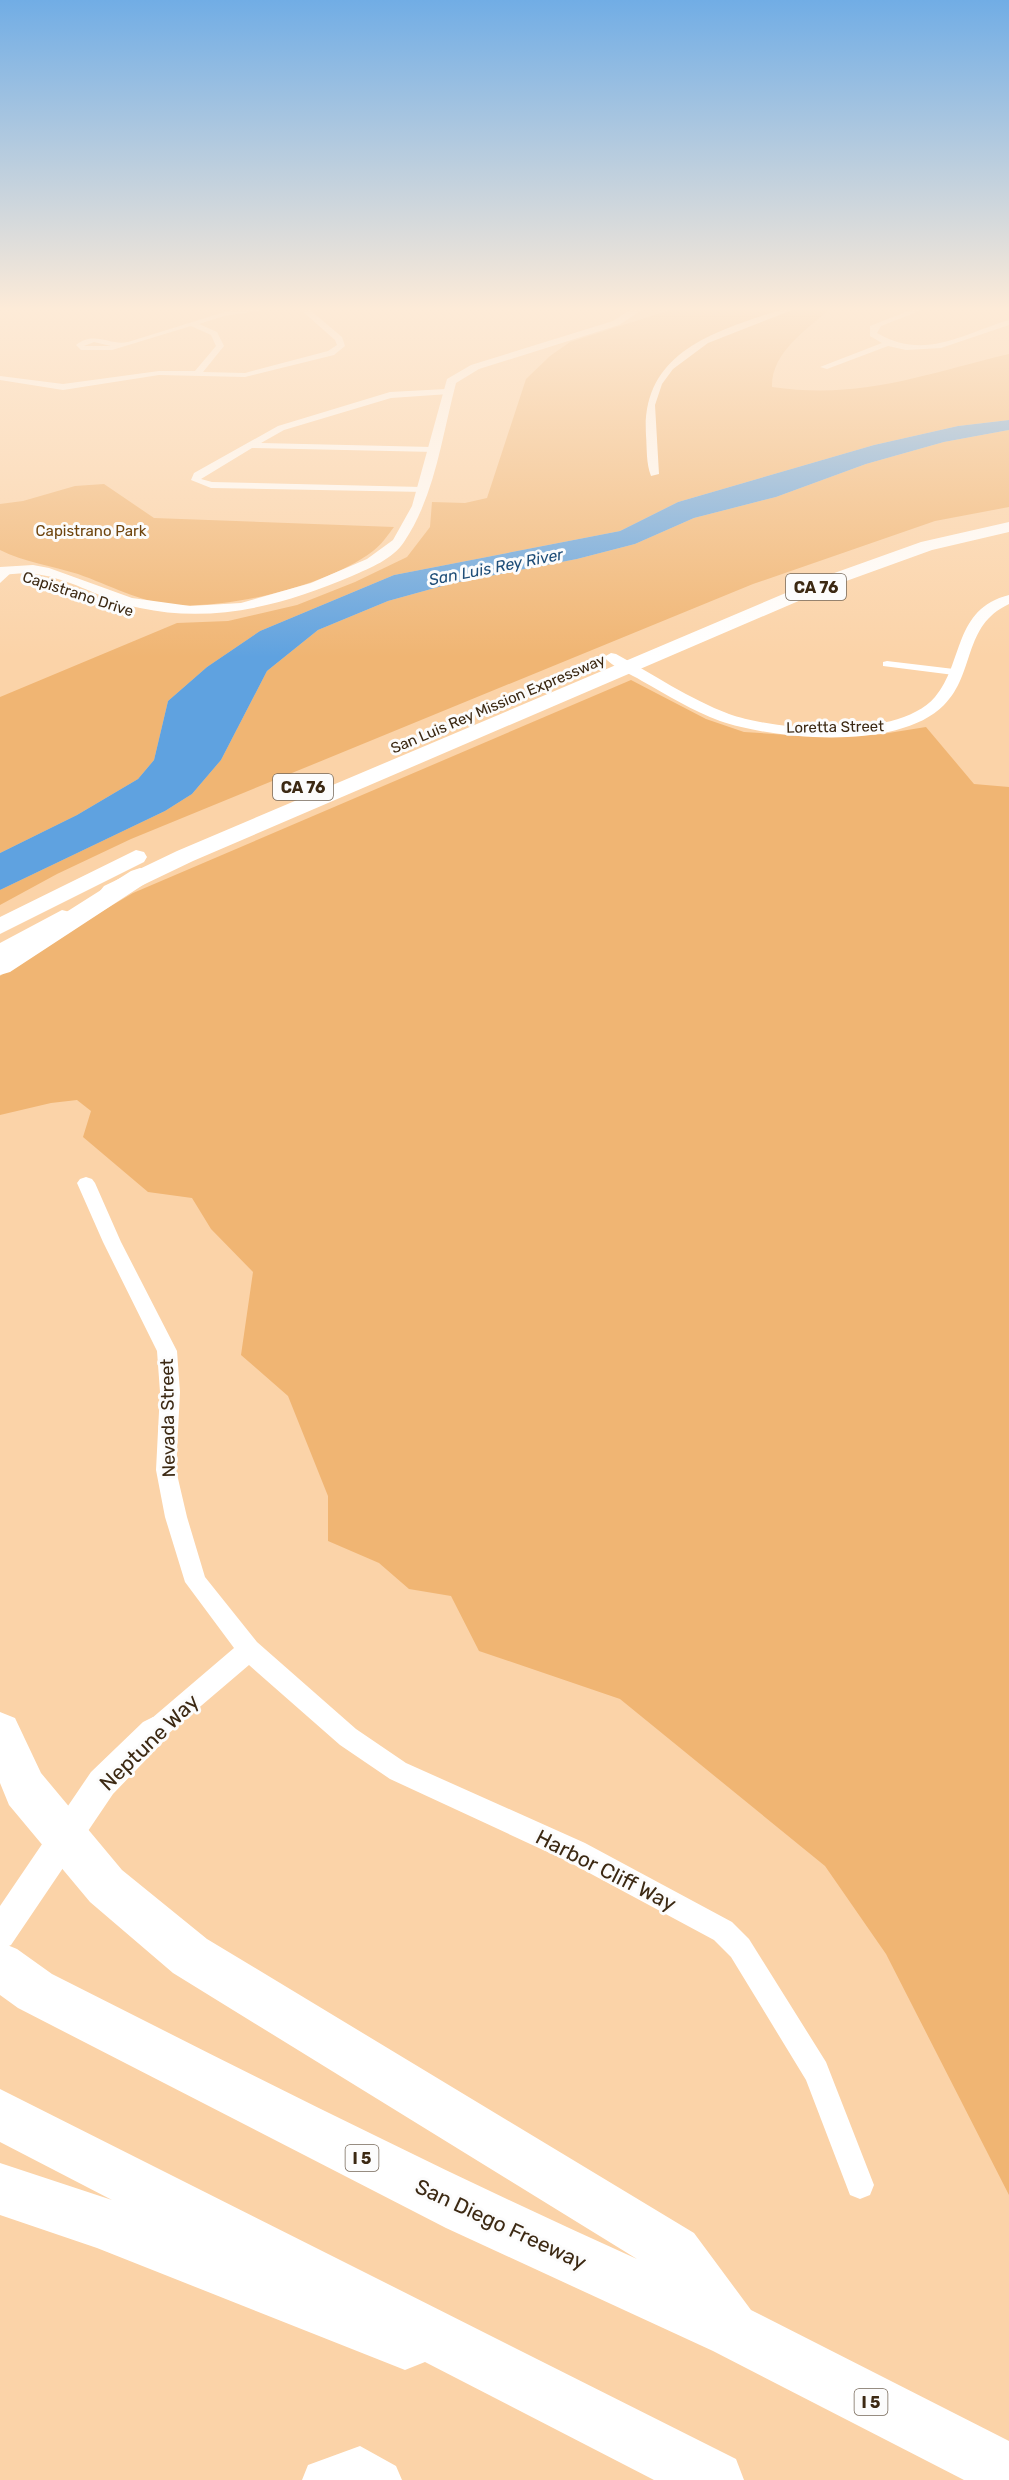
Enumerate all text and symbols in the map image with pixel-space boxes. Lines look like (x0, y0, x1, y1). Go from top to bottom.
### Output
park label: Capistrano Park (36, 522, 147, 540)
water label: San Luis Rey River (427, 544, 566, 589)
street label: Capistrano Drive (20, 568, 136, 620)
road number: CA 76 (786, 574, 846, 600)
street label: San Luis Rey Mission Expressway (388, 651, 608, 757)
street label: Loretta Street (786, 717, 884, 737)
road number: CA 76 (273, 774, 333, 800)
street label: Nevada Street (156, 1358, 180, 1478)
street label: Neptune Way (94, 1688, 204, 1796)
street label: Harbor Cliff Way (532, 1824, 681, 1916)
road number: I 5 (346, 2145, 378, 2171)
street label: San Diego Freeway (411, 2173, 591, 2275)
road number: I 5 (854, 2389, 888, 2415)

